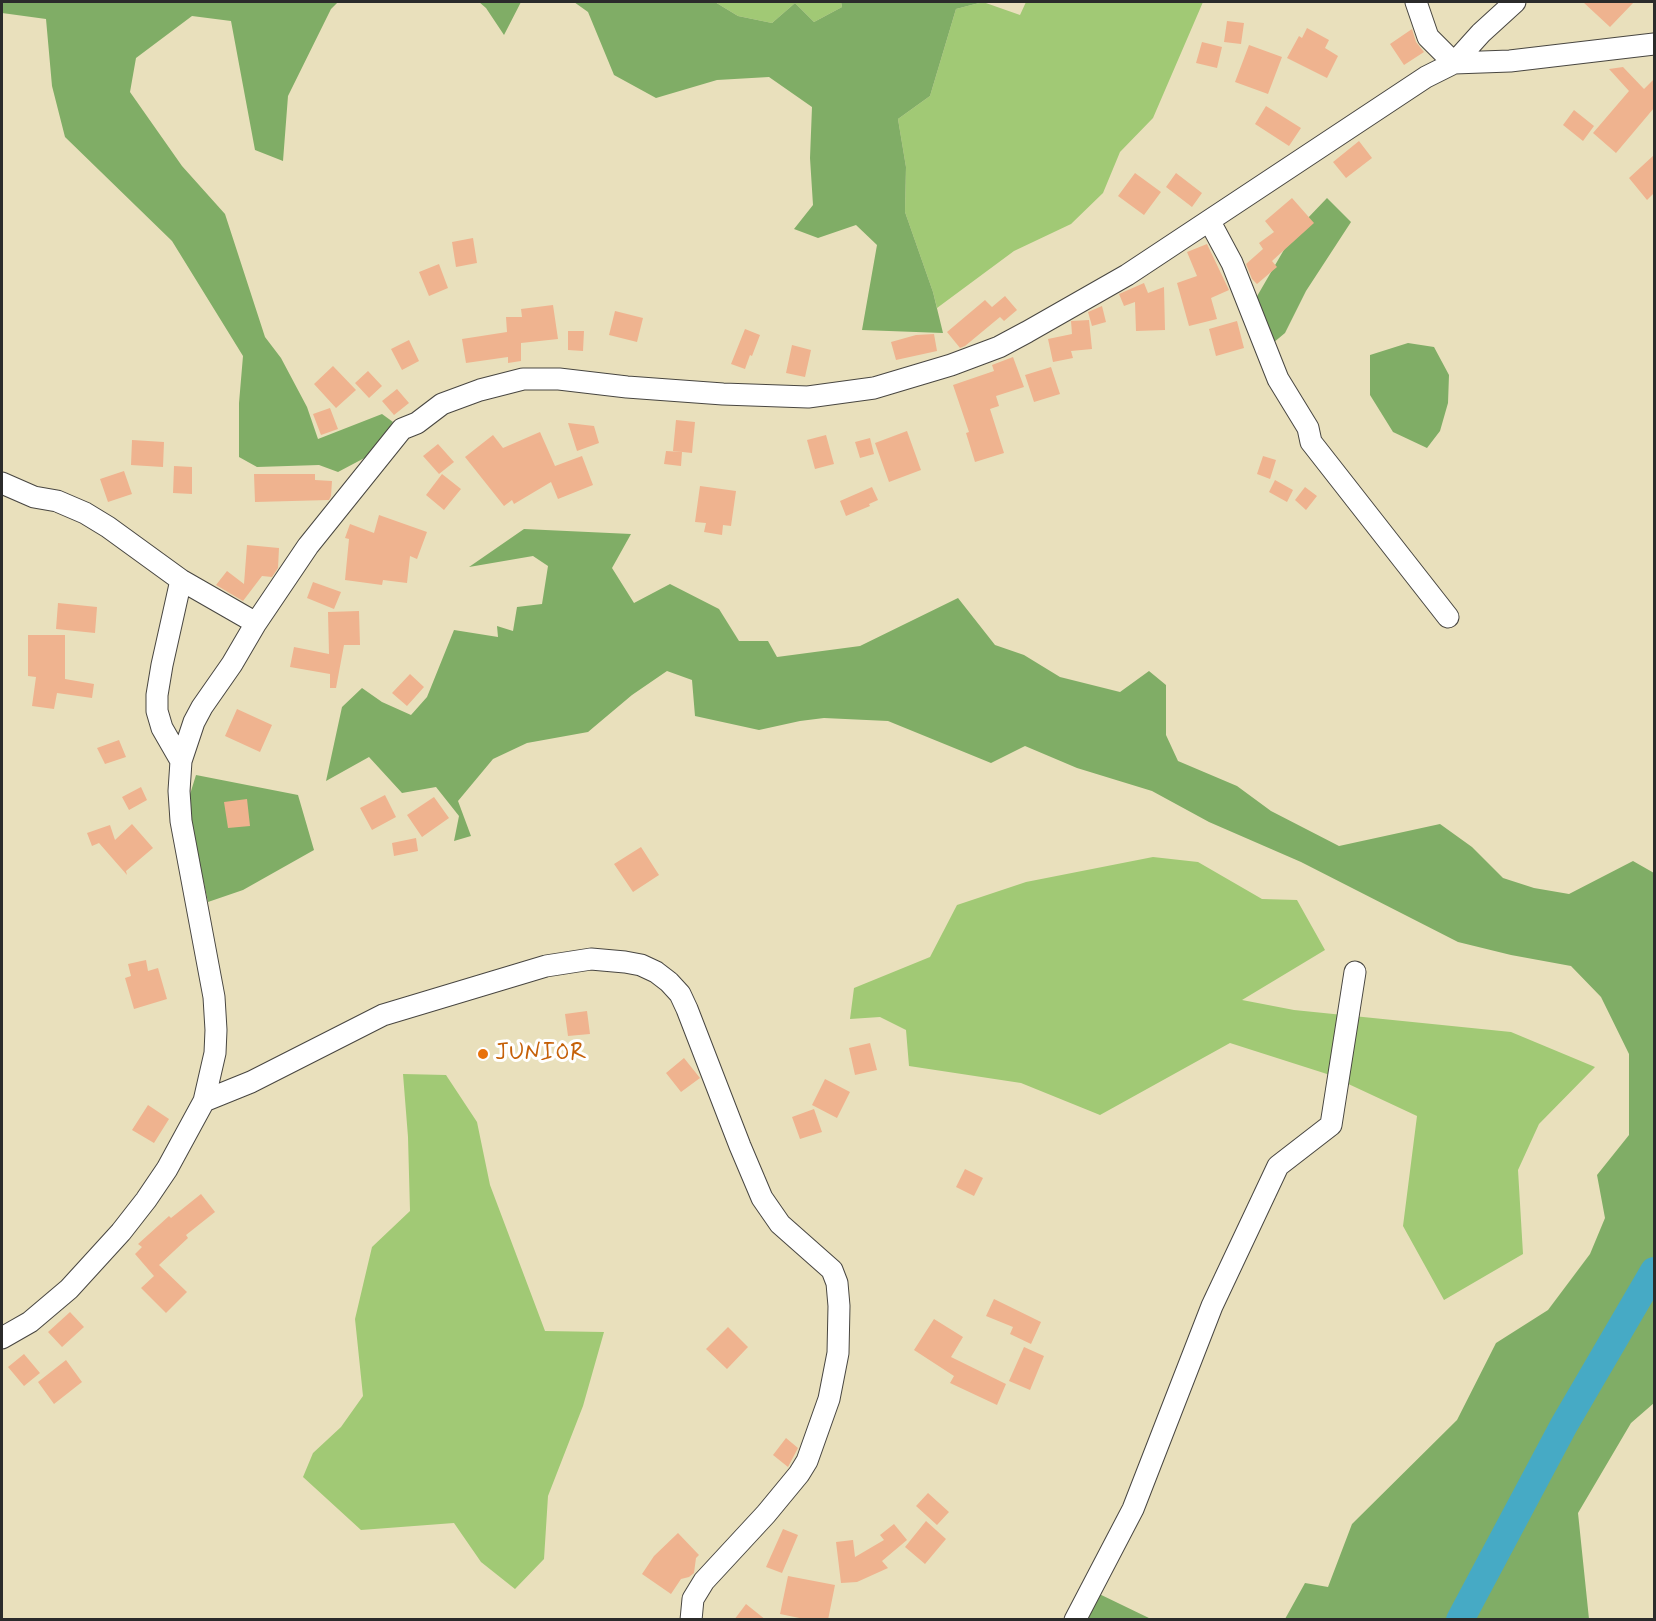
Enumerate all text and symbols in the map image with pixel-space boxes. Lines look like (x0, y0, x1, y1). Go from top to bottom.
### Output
place label: JUNIOR (495, 1040, 586, 1068)
marker: JUNIOR (476, 1047, 490, 1061)

